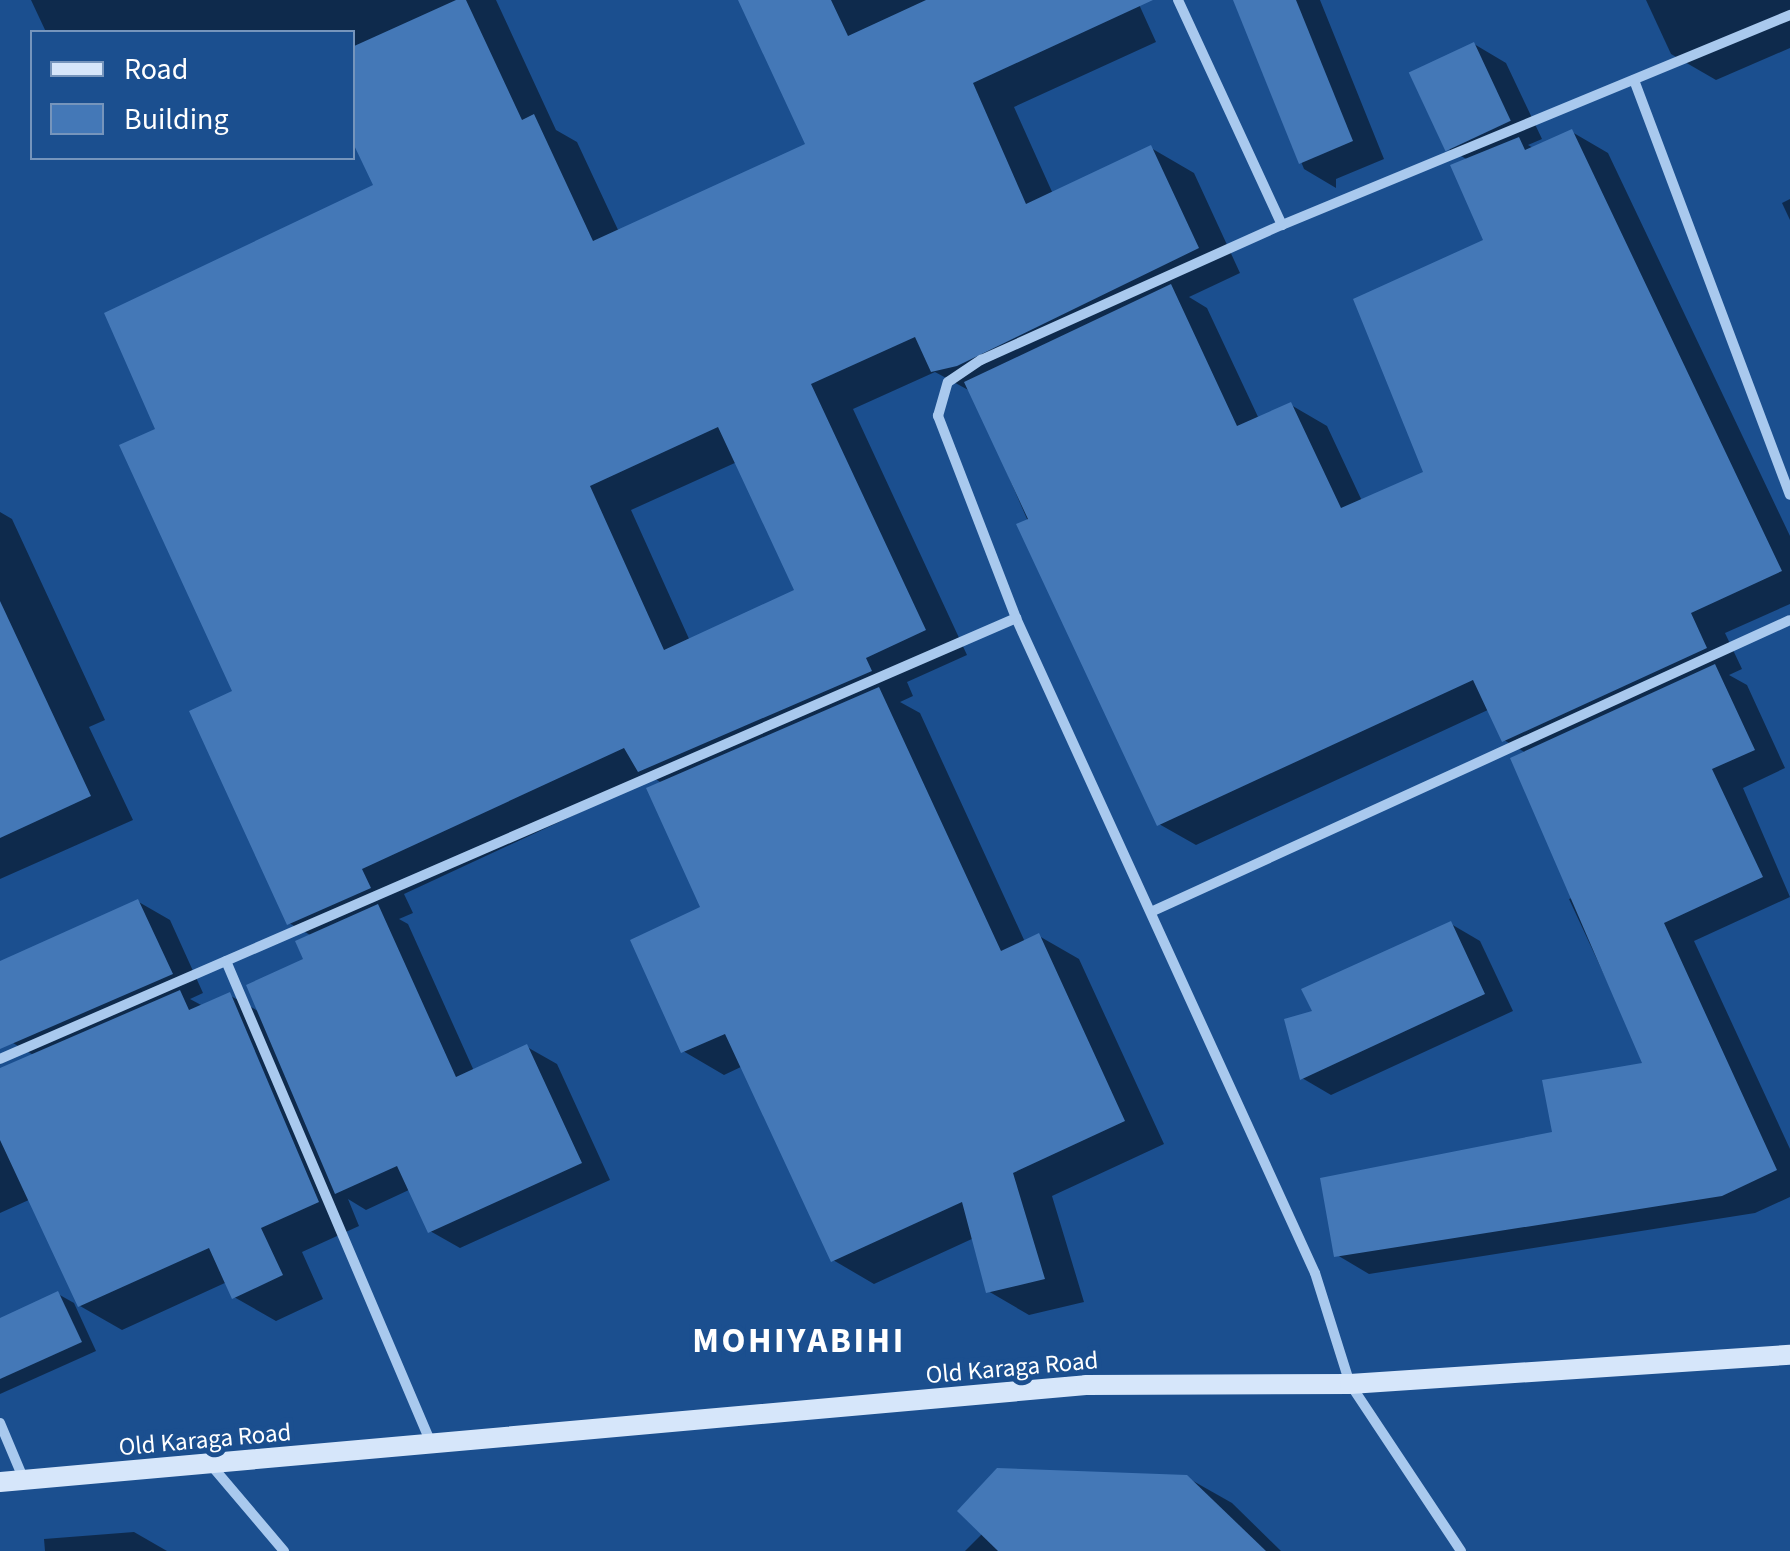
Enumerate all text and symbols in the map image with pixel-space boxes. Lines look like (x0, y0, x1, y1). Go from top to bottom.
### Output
legend (30, 30, 355, 160)
text: Road (124, 48, 188, 91)
text: Building (124, 98, 229, 141)
district label: MOHIYABIHI (692, 1320, 906, 1362)
street label: Old Karaga Road (924, 1346, 1100, 1390)
street label: Old Karaga Road (117, 1418, 293, 1462)

